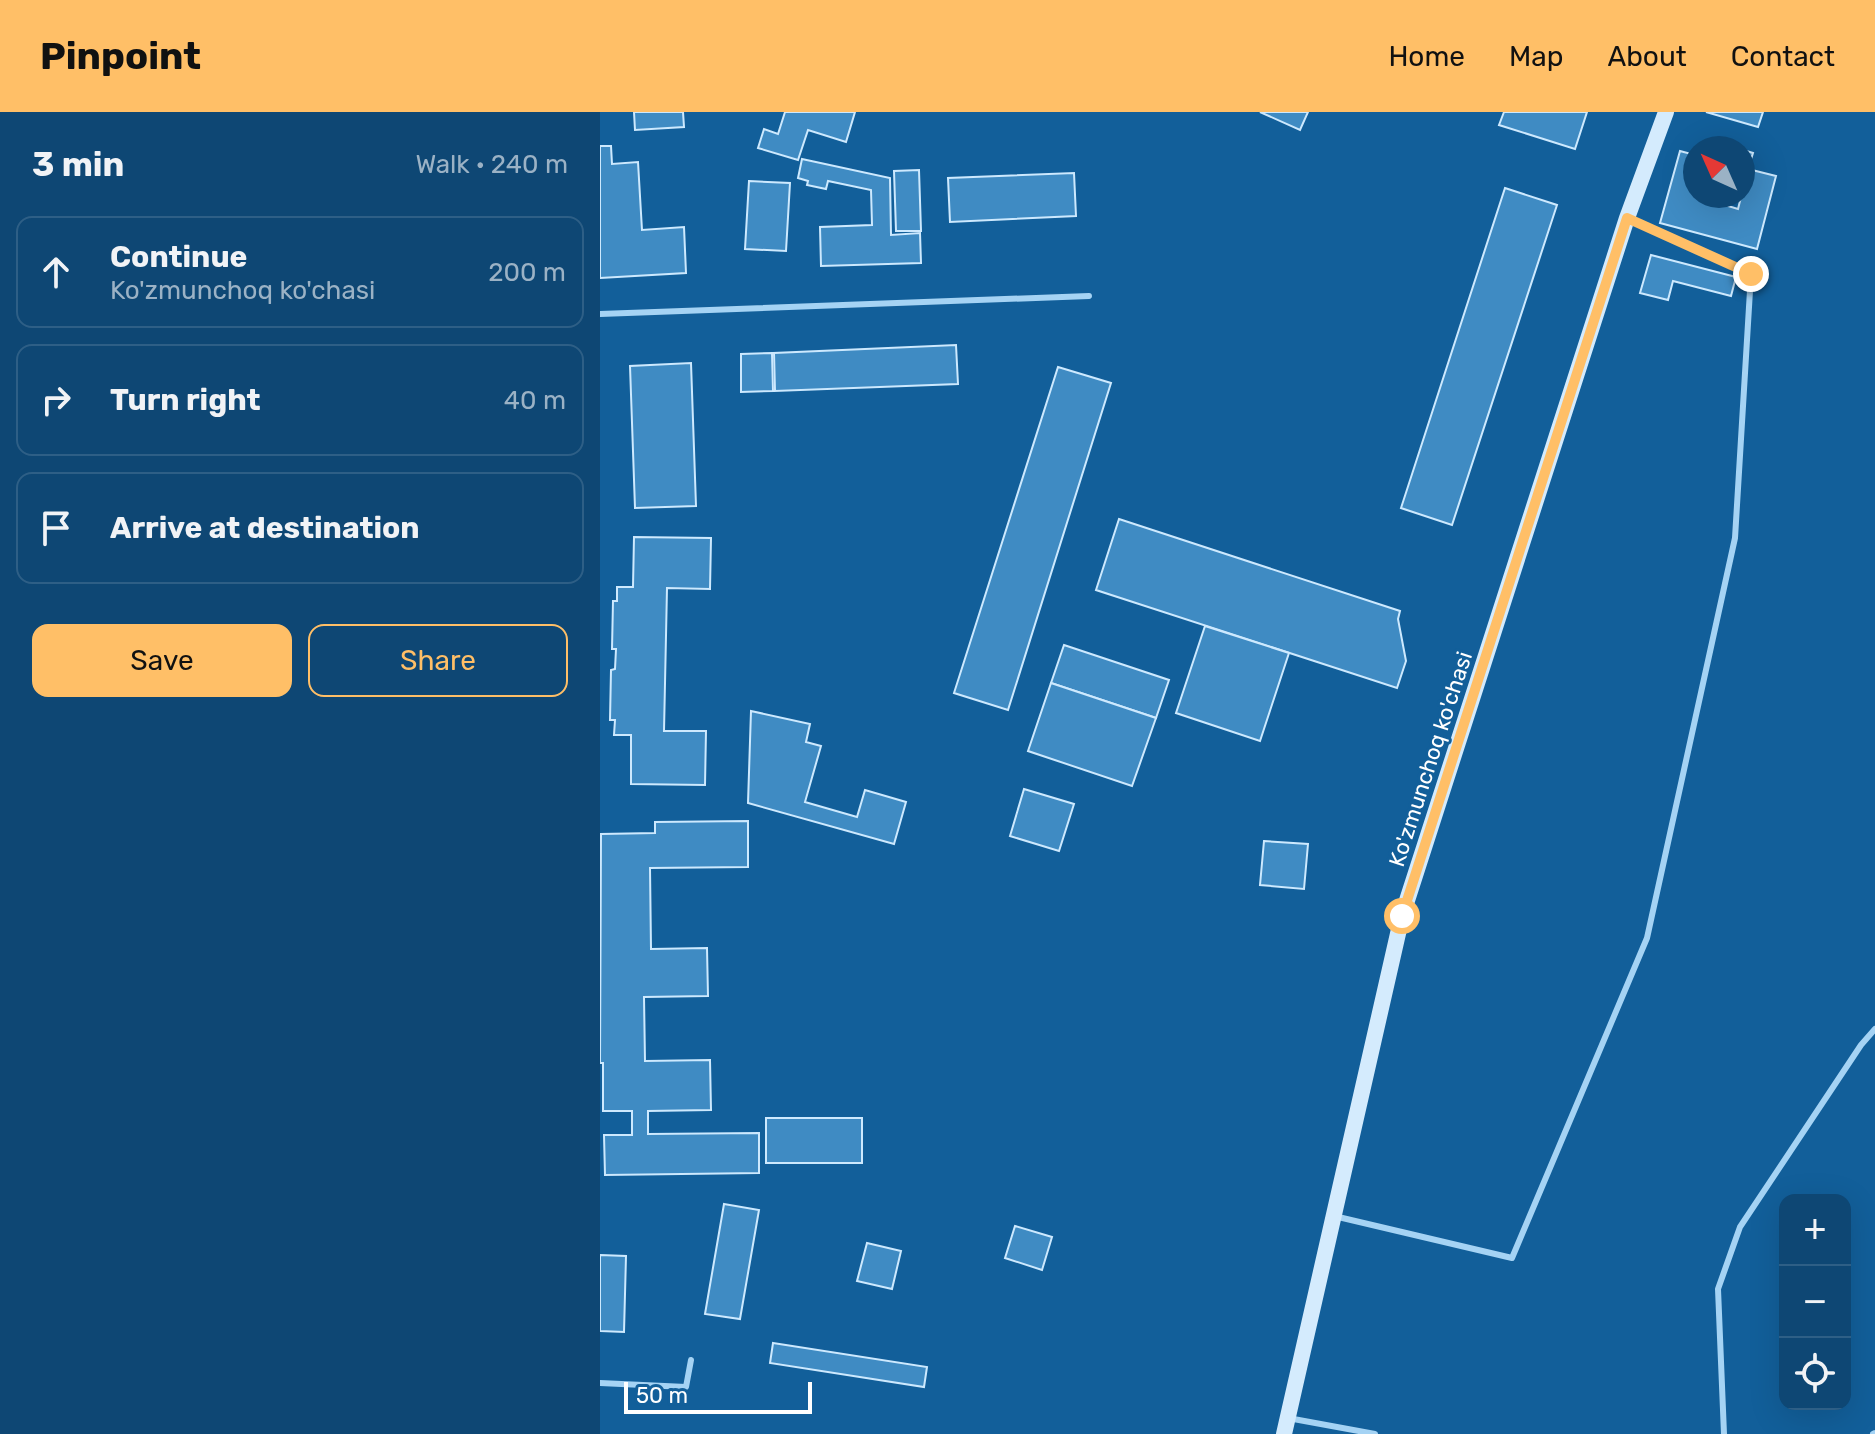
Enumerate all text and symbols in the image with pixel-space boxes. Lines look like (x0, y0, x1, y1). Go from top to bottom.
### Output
text: Pinpoint (40, 33, 201, 79)
text: Home (1388, 40, 1465, 73)
text: Map (1509, 40, 1563, 73)
text: About (1607, 40, 1687, 73)
text: Contact (1731, 40, 1835, 73)
north arrow (1683, 136, 1755, 208)
text: 3 min (32, 144, 124, 185)
text: Walk · 240 m (415, 149, 568, 180)
text: Continue (110, 239, 247, 275)
icon: ahead (34, 250, 78, 294)
route end (1733, 256, 1769, 292)
text: 200 m (488, 257, 566, 288)
text: Ko'zmunchoq ko'chasi (110, 275, 375, 306)
icon: right (34, 378, 78, 422)
text: Turn right (110, 382, 261, 418)
text: 40 m (504, 385, 566, 416)
icon: arrive (34, 506, 78, 550)
text: Arrive at destination (110, 510, 420, 546)
button: Save (32, 624, 292, 697)
button: Share (308, 624, 568, 697)
street label: Ko'zmunchoq ko'chasi (1383, 648, 1478, 870)
route start (1384, 898, 1420, 934)
map controls (1779, 1194, 1851, 1410)
button: + (1779, 1194, 1851, 1266)
button: − (1779, 1266, 1851, 1338)
button: locate (1779, 1338, 1851, 1410)
scale bar (624, 1378, 812, 1414)
text: 50 m (636, 1382, 688, 1409)

